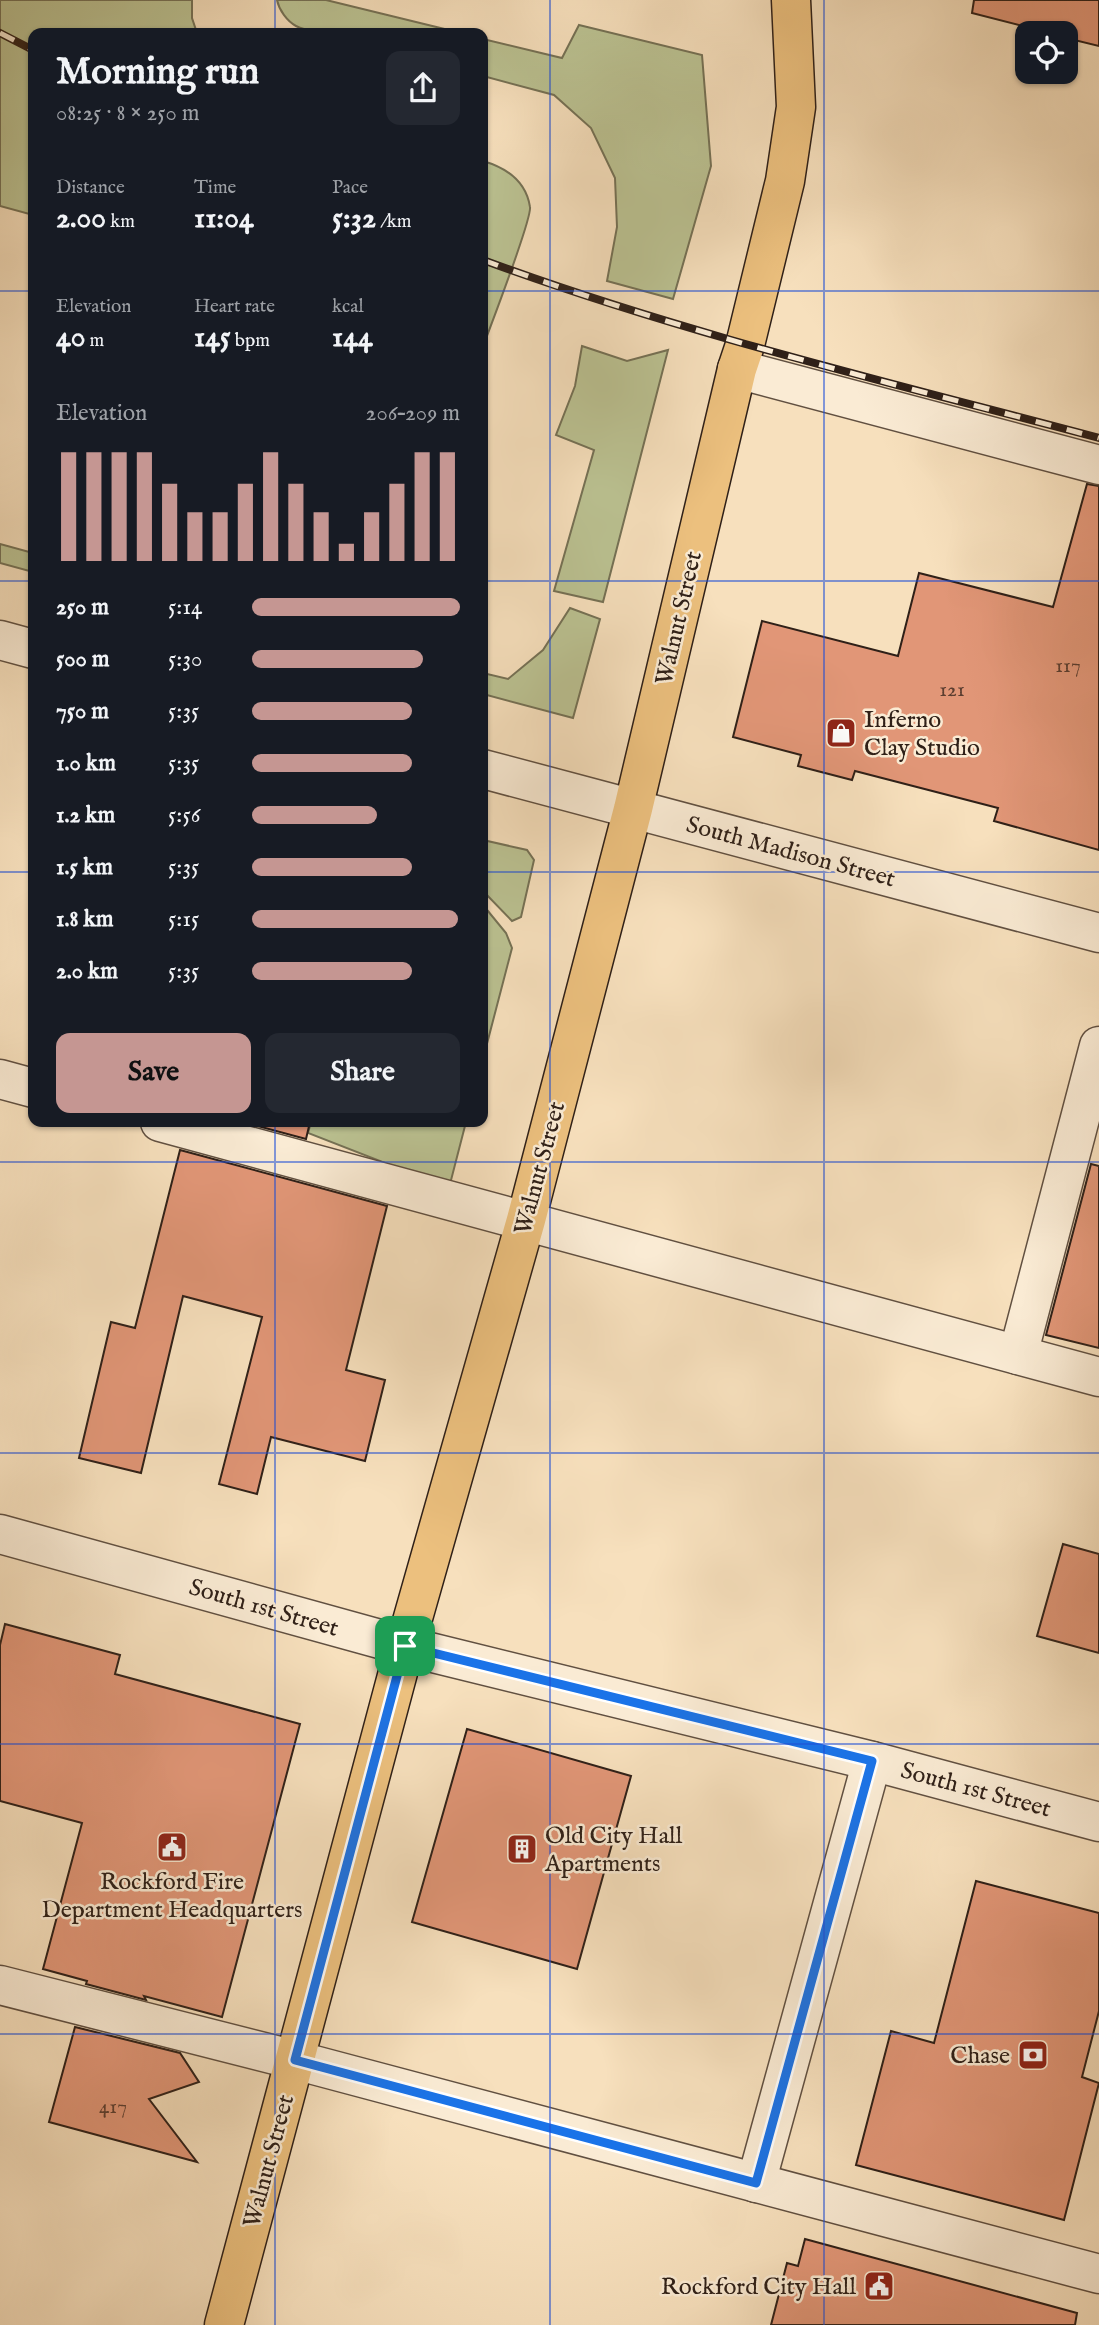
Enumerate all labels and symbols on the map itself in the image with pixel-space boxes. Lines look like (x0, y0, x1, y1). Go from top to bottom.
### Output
street label: Walnut Street (649, 548, 710, 688)
house number: 117 (1055, 653, 1081, 680)
house number: 121 (939, 677, 965, 704)
place label: Inferno Clay Studio (864, 705, 980, 764)
shop icon: Inferno Clay Studio (824, 716, 858, 750)
street label: South Madison Street (683, 810, 898, 895)
street label: Walnut Street (508, 1098, 573, 1238)
street label: South 1st Street (185, 1572, 342, 1645)
pin (375, 1616, 435, 1676)
street label: South 1st Street (897, 1756, 1054, 1825)
place label: Old City Hall Apartments (544, 1821, 683, 1880)
public building icon: Rockford Fire Department Headquarters (155, 1830, 189, 1864)
building icon: Old City Hall Apartments (505, 1832, 539, 1866)
place label: Rockford Fire Department Headquarters (42, 1867, 302, 1926)
bank icon: Chase (1016, 2038, 1050, 2072)
place label: Chase (950, 2041, 1010, 2072)
street label: Walnut Street (237, 2091, 302, 2231)
house number: 417 (99, 2094, 127, 2121)
public building icon: Rockford City Hall (862, 2269, 896, 2303)
place label: Rockford City Hall (661, 2272, 856, 2303)

